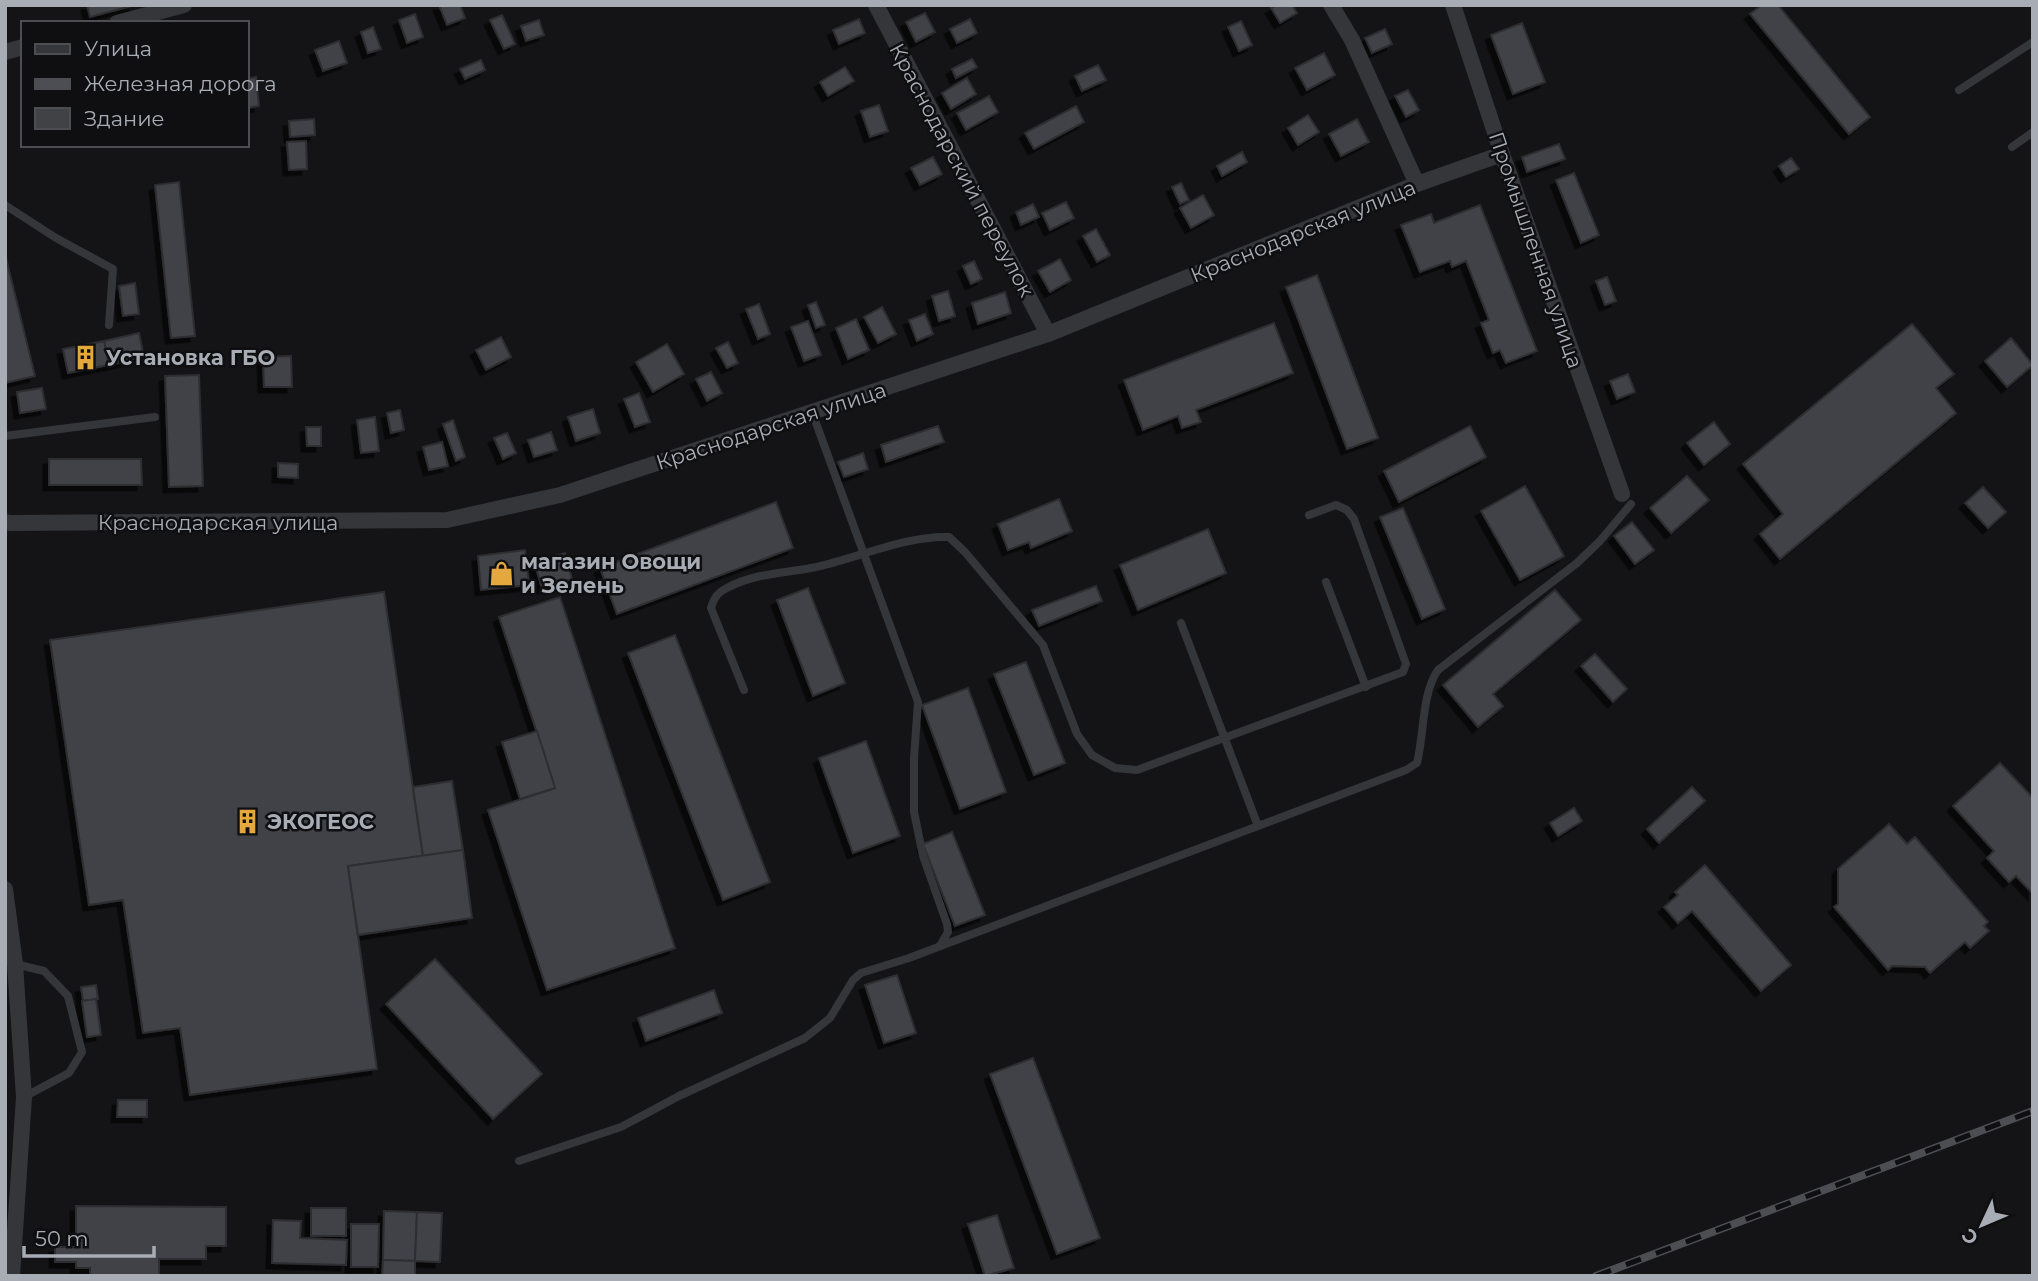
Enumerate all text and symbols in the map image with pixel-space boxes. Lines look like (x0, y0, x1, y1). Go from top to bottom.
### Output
legend (21, 21, 248, 147)
text: Улица (84, 36, 152, 61)
street label: Краснодарский переулок (884, 39, 1040, 301)
text: Железная дорога (84, 71, 276, 96)
text: Здание (84, 106, 165, 131)
street label: Промышленная улица (1484, 129, 1588, 371)
street label: Краснодарская улица (1187, 174, 1419, 288)
building icon: Установка ГБО (72, 343, 100, 371)
place label: Установка ГБО (106, 345, 275, 370)
street label: Краснодарская улица (653, 377, 889, 475)
street label: Краснодарская улица (98, 510, 338, 535)
place label: магазин Овощи и Зелень (521, 549, 701, 598)
shop icon: магазин Овощи и Зелень (487, 559, 515, 587)
building icon: ЭКОГЕОС (233, 807, 261, 835)
place label: ЭКОГЕОС (267, 809, 374, 834)
north arrow (1947, 1190, 2017, 1260)
scale bar (24, 1214, 154, 1258)
text: С (1957, 1223, 1983, 1249)
text: 50 m (35, 1226, 89, 1251)

